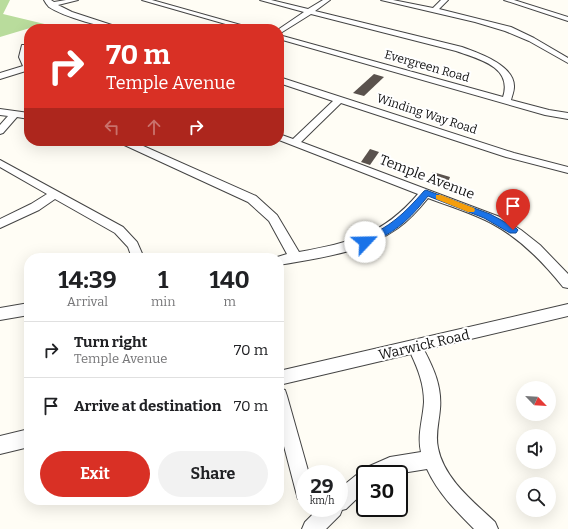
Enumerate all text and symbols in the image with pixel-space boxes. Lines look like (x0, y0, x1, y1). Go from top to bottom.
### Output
text: 70 m (106, 38, 170, 71)
icon: right (40, 40, 92, 92)
street label: Evergreen Road (383, 47, 471, 85)
text: Temple Avenue (106, 72, 235, 94)
street label: Winding Way Road (375, 91, 479, 137)
icon: left (101, 116, 123, 138)
icon: ahead (143, 116, 165, 138)
icon: right (185, 116, 207, 138)
street label: Temple Avenue (377, 151, 477, 203)
pin (496, 189, 530, 230)
icon: arrive (502, 195, 524, 217)
position arrow (344, 221, 386, 263)
text: 14:39 (58, 266, 117, 294)
text: 1 (158, 266, 168, 294)
text: 140 (210, 266, 250, 294)
text: Arrival (67, 294, 108, 309)
text: min (151, 294, 175, 309)
text: m (223, 294, 236, 309)
street label: Warwick Road (377, 326, 471, 364)
text: Turn right (74, 333, 147, 351)
icon: right (40, 339, 62, 361)
text: 70 m (234, 341, 268, 359)
text: Temple Avenue (74, 351, 167, 366)
north arrow (516, 381, 556, 421)
map controls (516, 381, 556, 517)
icon: arrive (40, 395, 62, 417)
text: Arrive at destination (74, 397, 221, 415)
text: 70 m (234, 397, 268, 415)
button: sound (516, 429, 556, 469)
button: Exit (40, 451, 150, 497)
button: Share (158, 451, 268, 497)
speed limit sign: 30 (356, 465, 408, 517)
text: 29 (310, 474, 334, 498)
button: search (516, 477, 556, 517)
text: km/h (310, 495, 334, 507)

